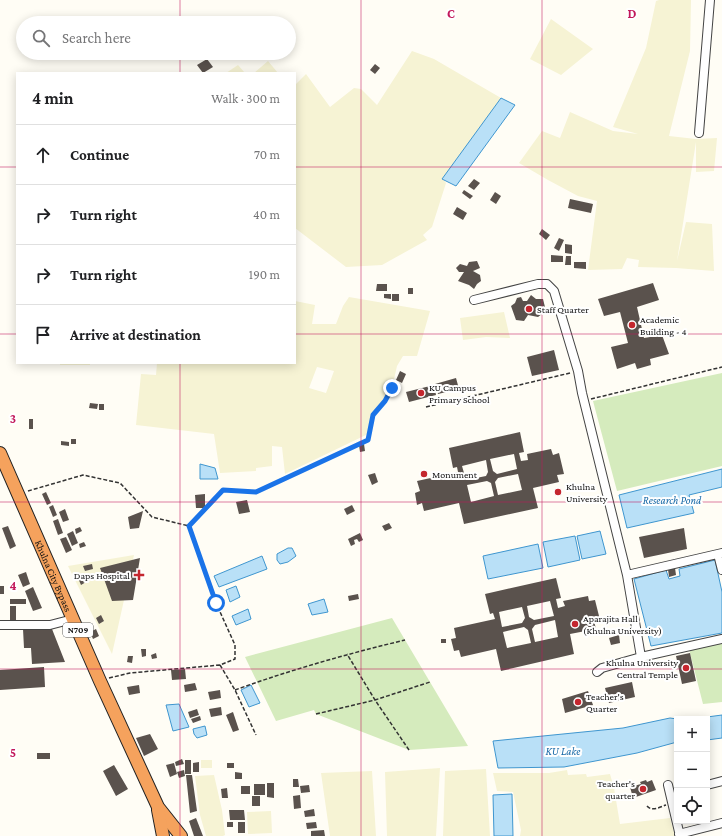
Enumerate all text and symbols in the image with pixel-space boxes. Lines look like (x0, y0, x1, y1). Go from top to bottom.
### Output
text: C (447, 6, 455, 21)
text: D (628, 6, 637, 21)
search box (16, 16, 296, 60)
icon: search (30, 27, 52, 49)
text: Search here (62, 30, 131, 46)
text: 4 min (32, 89, 74, 108)
text: Walk · 300 m (211, 91, 280, 106)
icon: ahead (32, 144, 54, 166)
text: Continue (70, 147, 129, 163)
text: 70 m (254, 147, 280, 162)
icon: right (32, 204, 54, 226)
text: Turn right (70, 207, 137, 223)
text: 40 m (253, 207, 280, 222)
icon: right (32, 264, 54, 286)
text: Turn right (70, 267, 137, 283)
text: 190 m (249, 267, 280, 282)
marker: Staff Quarter (524, 304, 534, 314)
place label: Staff Quarter (537, 304, 589, 315)
place label: Academic Building - 4 (640, 314, 687, 337)
marker: Academic Building - 4 (627, 320, 637, 330)
icon: arrive (32, 324, 54, 346)
text: Arrive at destination (70, 327, 201, 343)
route end (383, 379, 401, 397)
place label: KU Campus Primary School (429, 382, 490, 405)
marker: KU Campus Primary School (416, 388, 426, 398)
text: 3 (10, 411, 16, 426)
marker: Monument (419, 469, 429, 479)
place label: Monument (432, 469, 478, 480)
place label: Khulna University (566, 481, 608, 504)
marker: Khulna University (553, 487, 563, 497)
water label: Research Pond (643, 494, 702, 506)
street label: Khulna City Bypass (33, 538, 74, 613)
marker: Daps Hospital (133, 569, 145, 581)
place label: Daps Hospital (74, 570, 130, 581)
text: 4 (9, 578, 17, 593)
route start (207, 594, 225, 612)
place label: Aparajita Hall (Khulna University) (583, 613, 662, 637)
marker: Aparajita Hall (Khulna University) (570, 619, 580, 629)
road number: N709 (63, 623, 93, 637)
place label: Khulna University Central Temple (606, 657, 679, 680)
marker: Khulna University Central Temple (681, 663, 691, 673)
place label: Teacher's Quarter (586, 691, 624, 714)
marker: Teacher's Quarter (573, 697, 583, 707)
map controls (674, 716, 710, 824)
button: + (674, 716, 710, 752)
text: 5 (10, 745, 16, 760)
water label: KU Lake (546, 745, 581, 757)
button: − (674, 752, 710, 788)
place label: Teacher's quarter (597, 778, 635, 801)
marker: Teacher's quarter (638, 784, 648, 794)
button: locate (674, 788, 710, 824)

